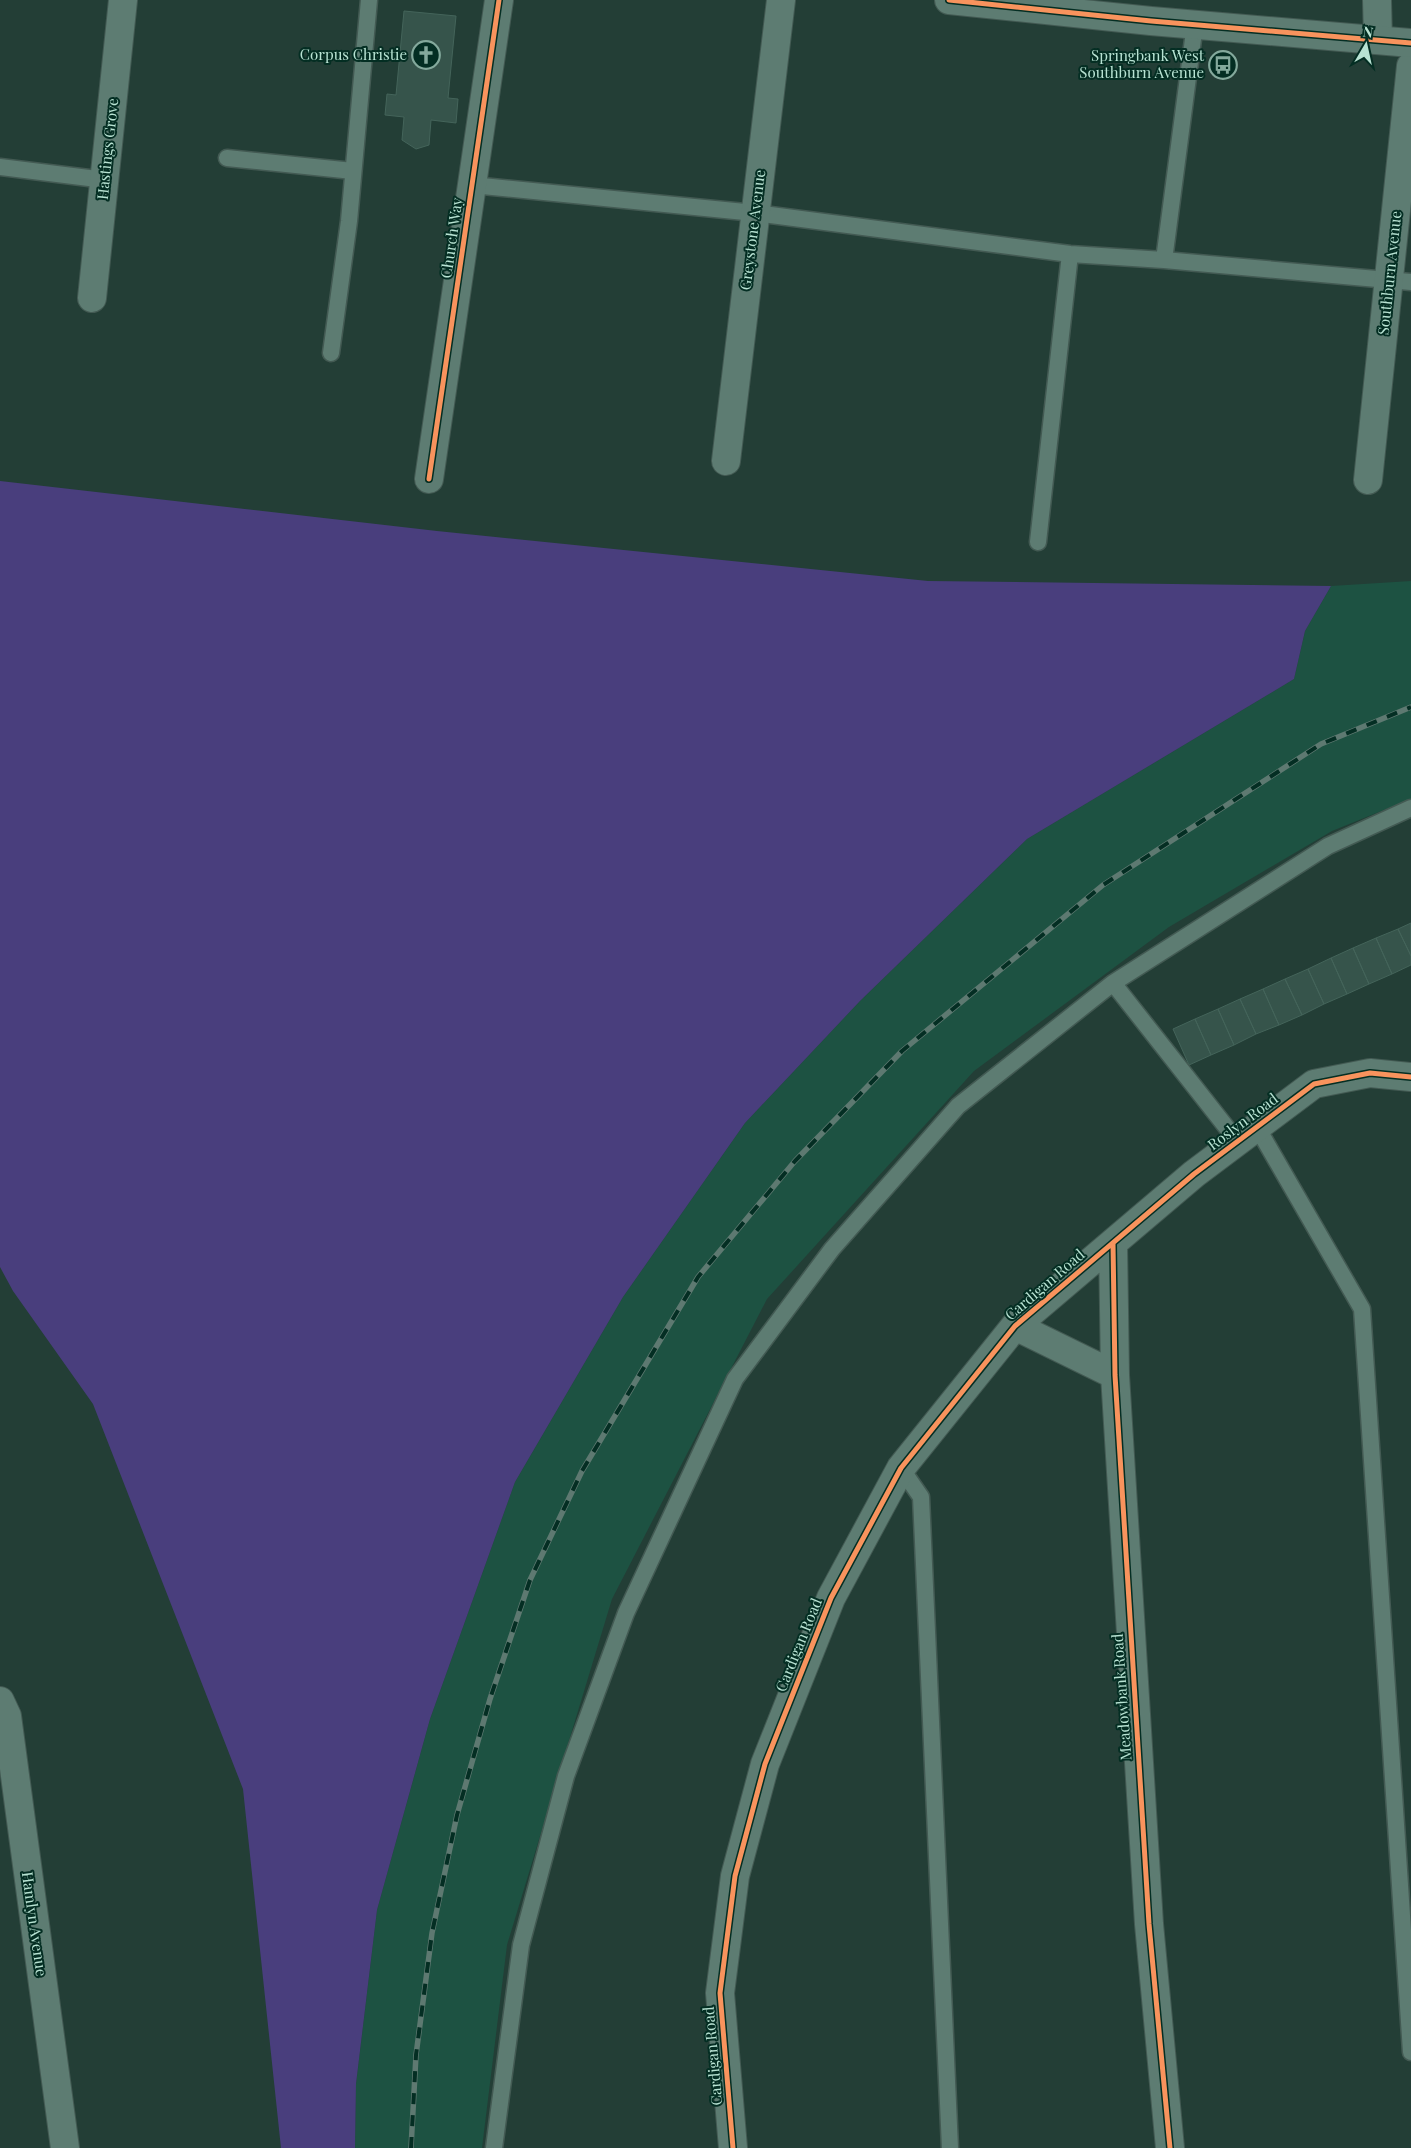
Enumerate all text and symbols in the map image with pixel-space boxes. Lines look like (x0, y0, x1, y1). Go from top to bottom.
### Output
north arrow (1341, 20, 1391, 70)
text: N (1362, 21, 1375, 42)
church icon: Corpus Christie (411, 40, 441, 70)
place label: Corpus Christie (300, 44, 407, 64)
place label: Springbank West Southburn Avenue (1079, 45, 1205, 82)
bus stop icon: Springbank West Southburn Avenue (1208, 50, 1238, 80)
street label: Hastings Grove (92, 97, 122, 201)
street label: Greystone Avenue (735, 168, 769, 291)
street label: Church Way (435, 196, 467, 280)
street label: Southburn Avenue (1373, 210, 1405, 336)
street label: Roslyn Road (1203, 1088, 1282, 1154)
street label: Cardigan Road (1000, 1244, 1089, 1324)
street label: Cardigan Road (770, 1595, 826, 1694)
street label: Meadowbank Road (1107, 1633, 1135, 1761)
street label: Hamlyn Avenue (18, 1870, 52, 1978)
street label: Cardigan Road (698, 2005, 726, 2106)

